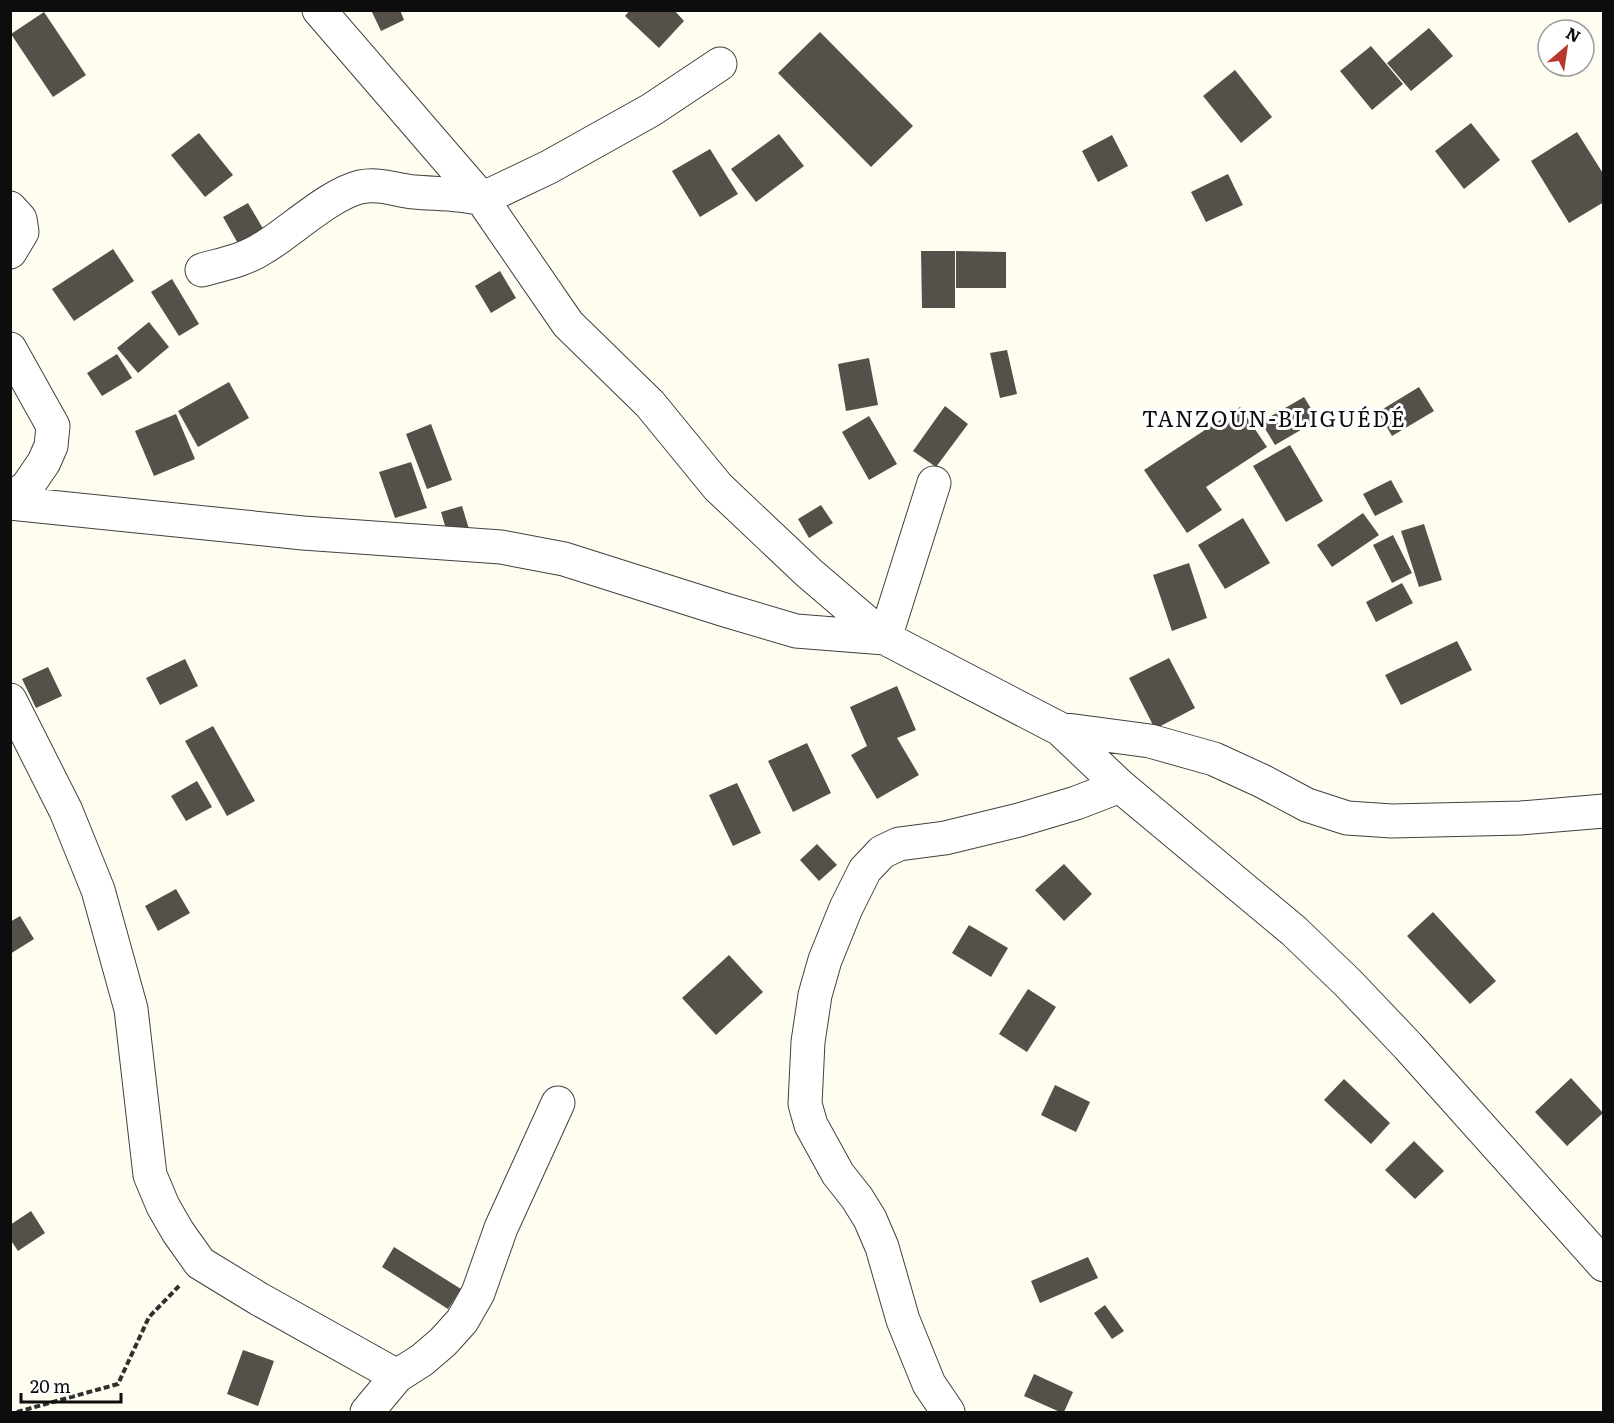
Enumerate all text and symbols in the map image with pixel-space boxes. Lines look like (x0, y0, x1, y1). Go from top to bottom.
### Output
north arrow (1536, 18, 1596, 78)
text: N (1562, 20, 1585, 48)
district label: TANZOUN-BLIGUÉDÉ (1142, 401, 1406, 434)
scale bar (21, 1366, 122, 1404)
text: 20 m (30, 1372, 71, 1399)

